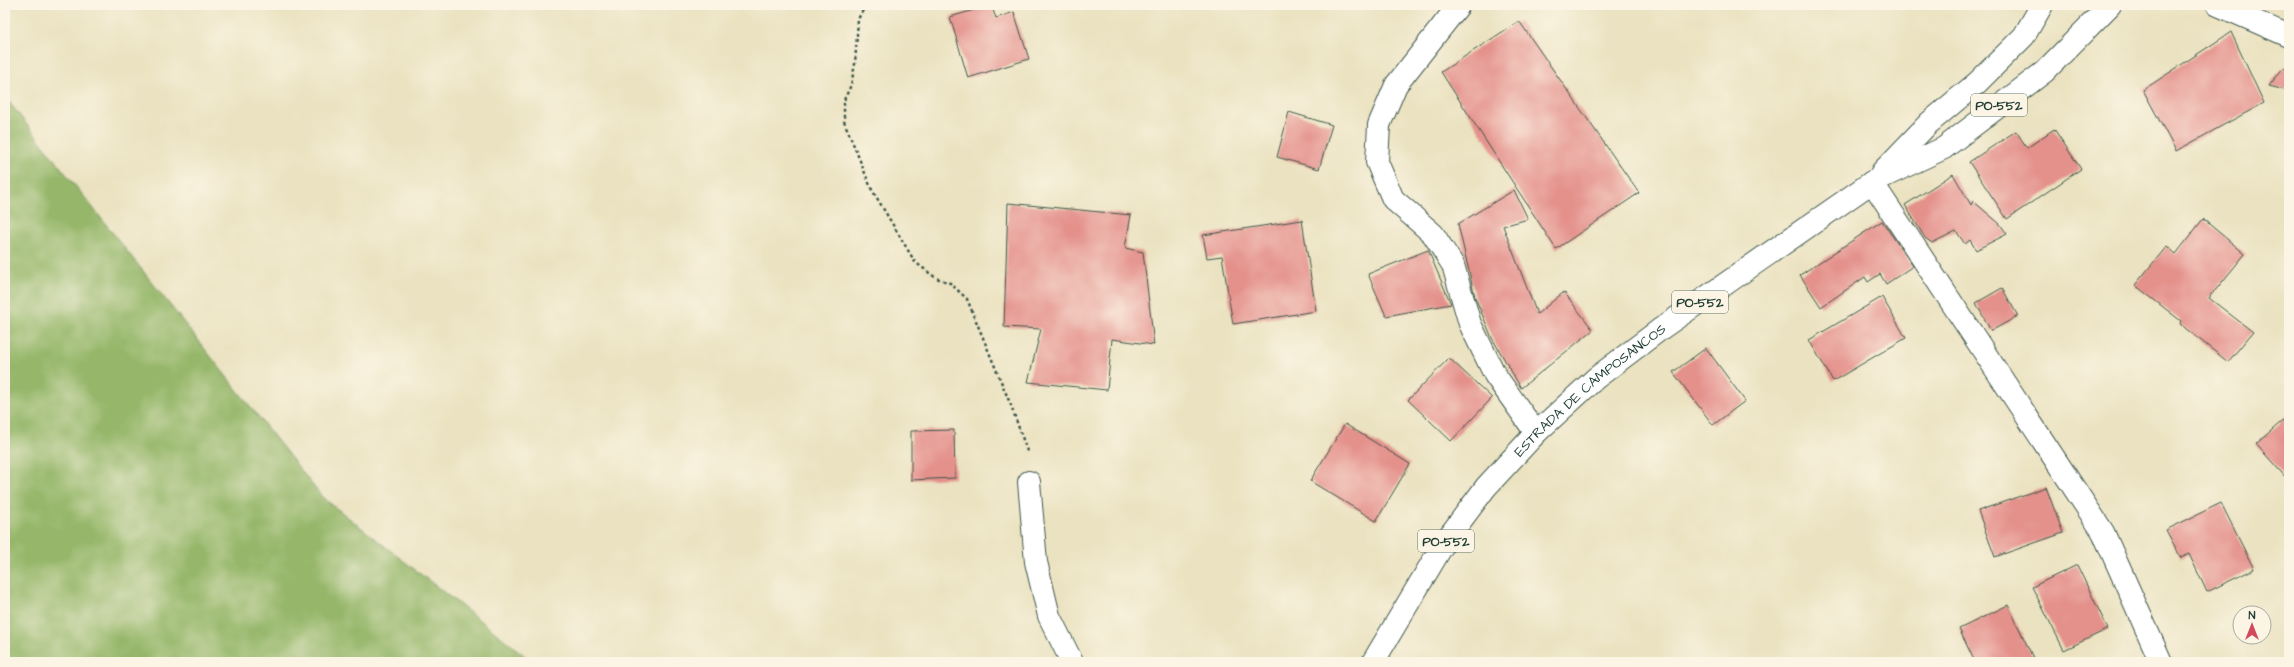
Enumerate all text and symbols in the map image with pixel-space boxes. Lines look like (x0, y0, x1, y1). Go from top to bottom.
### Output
road number: PO-552 (1971, 94, 2027, 116)
road number: PO-552 (1672, 291, 1728, 313)
street label: ESTRADA DE CAMPOSANCOS (1510, 319, 1671, 462)
road number: PO-552 (1418, 530, 1474, 552)
north arrow (2232, 605, 2272, 645)
text: N (2249, 608, 2256, 623)

